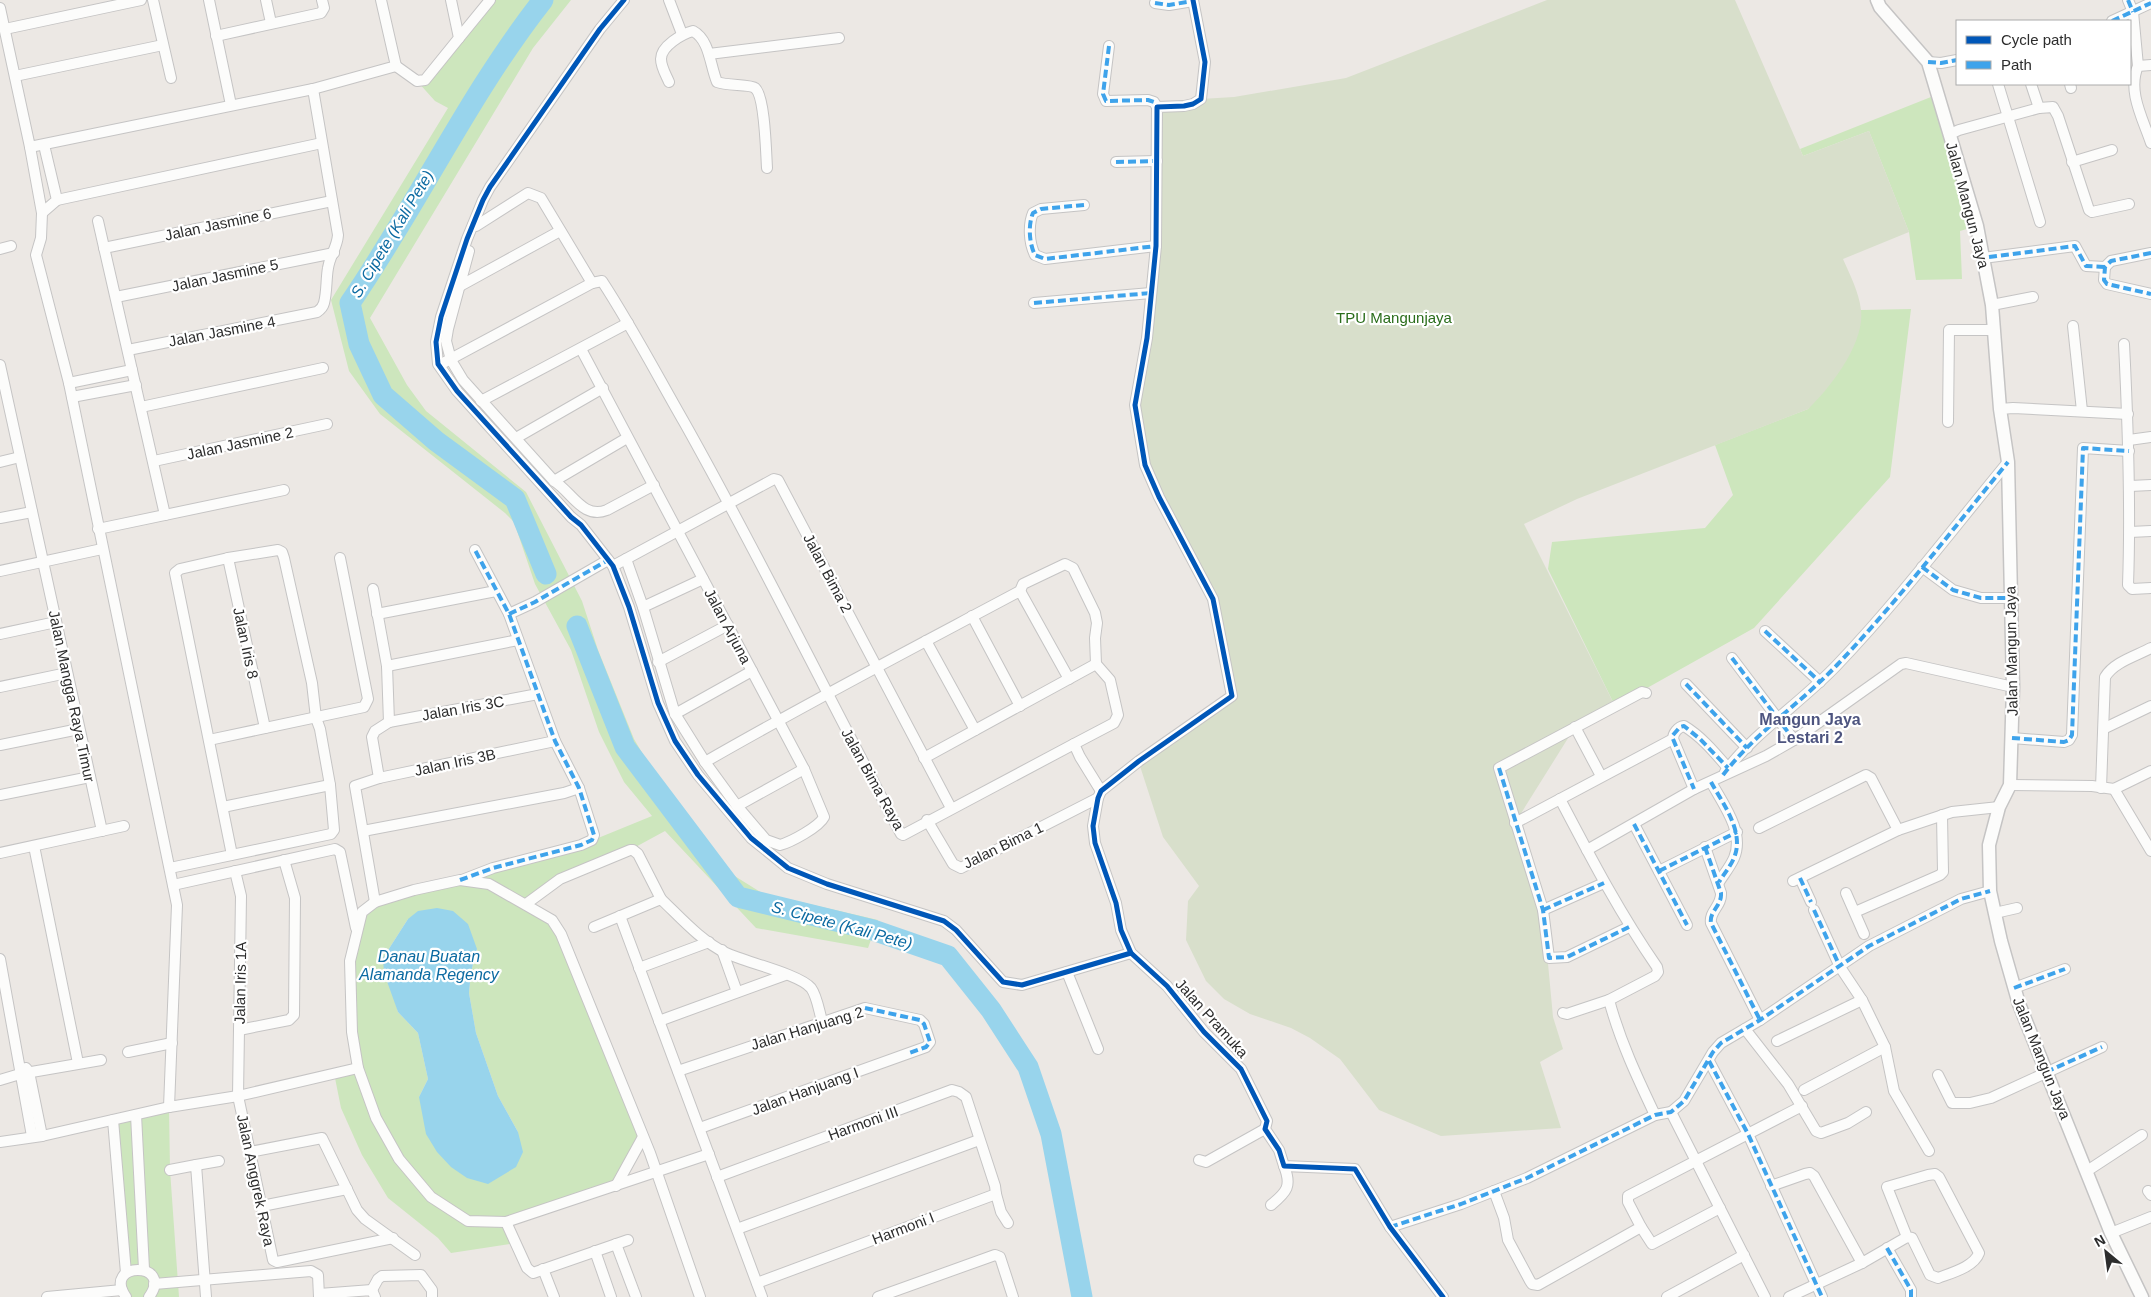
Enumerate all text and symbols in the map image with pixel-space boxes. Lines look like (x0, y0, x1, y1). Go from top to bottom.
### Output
legend (1956, 20, 2131, 85)
text: Cycle path (2001, 31, 2072, 48)
text: Path (2001, 56, 2032, 73)
street label: Jalan Mangun Jaya (1943, 140, 1993, 271)
water label: S. Cipete (Kali Pete) (347, 167, 437, 301)
street label: Jalan Jasmine 6 (163, 204, 273, 244)
street label: Jalan Jasmine 5 (170, 255, 280, 295)
park label: TPU Mangunjaya (1336, 309, 1453, 326)
street label: Jalan Jasmine 4 (167, 312, 277, 350)
street label: Jalan Jasmine 2 (185, 423, 295, 463)
street label: Jalan Bima 2 (800, 531, 856, 615)
street label: Jalan Mangun Jaya (2001, 585, 2021, 716)
street label: Jalan Arjuna (701, 586, 755, 667)
street label: Jalan Iris 8 (230, 606, 262, 680)
street label: Jalan Mangga Raya Timur (45, 609, 99, 783)
street label: Jalan Iris 3C (420, 692, 506, 724)
district label: Mangun Jaya Lestari 2 (1759, 711, 1861, 746)
street label: Jalan Bima Raya (838, 725, 908, 833)
street label: Jalan Iris 3B (413, 745, 497, 779)
street label: Jalan Bima 1 (960, 818, 1046, 872)
water label: S. Cipete (Kali Pete) (770, 898, 914, 952)
street label: Jalan Iris 1A (231, 942, 249, 1024)
water label: Danau Buatan Alamanda Regency (358, 948, 500, 983)
street label: Jalan Pramuka (1172, 975, 1252, 1061)
street label: Jalan Mangun Jaya (2010, 995, 2074, 1122)
street label: Jalan Hanjuang 2 (749, 1003, 865, 1053)
street label: Jalan Hanjuang I (749, 1064, 861, 1118)
street label: Harmoni III (826, 1102, 900, 1144)
street label: Jalan Anggrek Raya (234, 1113, 278, 1248)
street label: Harmoni I (870, 1208, 936, 1248)
north arrow (2081, 1227, 2131, 1277)
text: N (2091, 1231, 2108, 1250)

